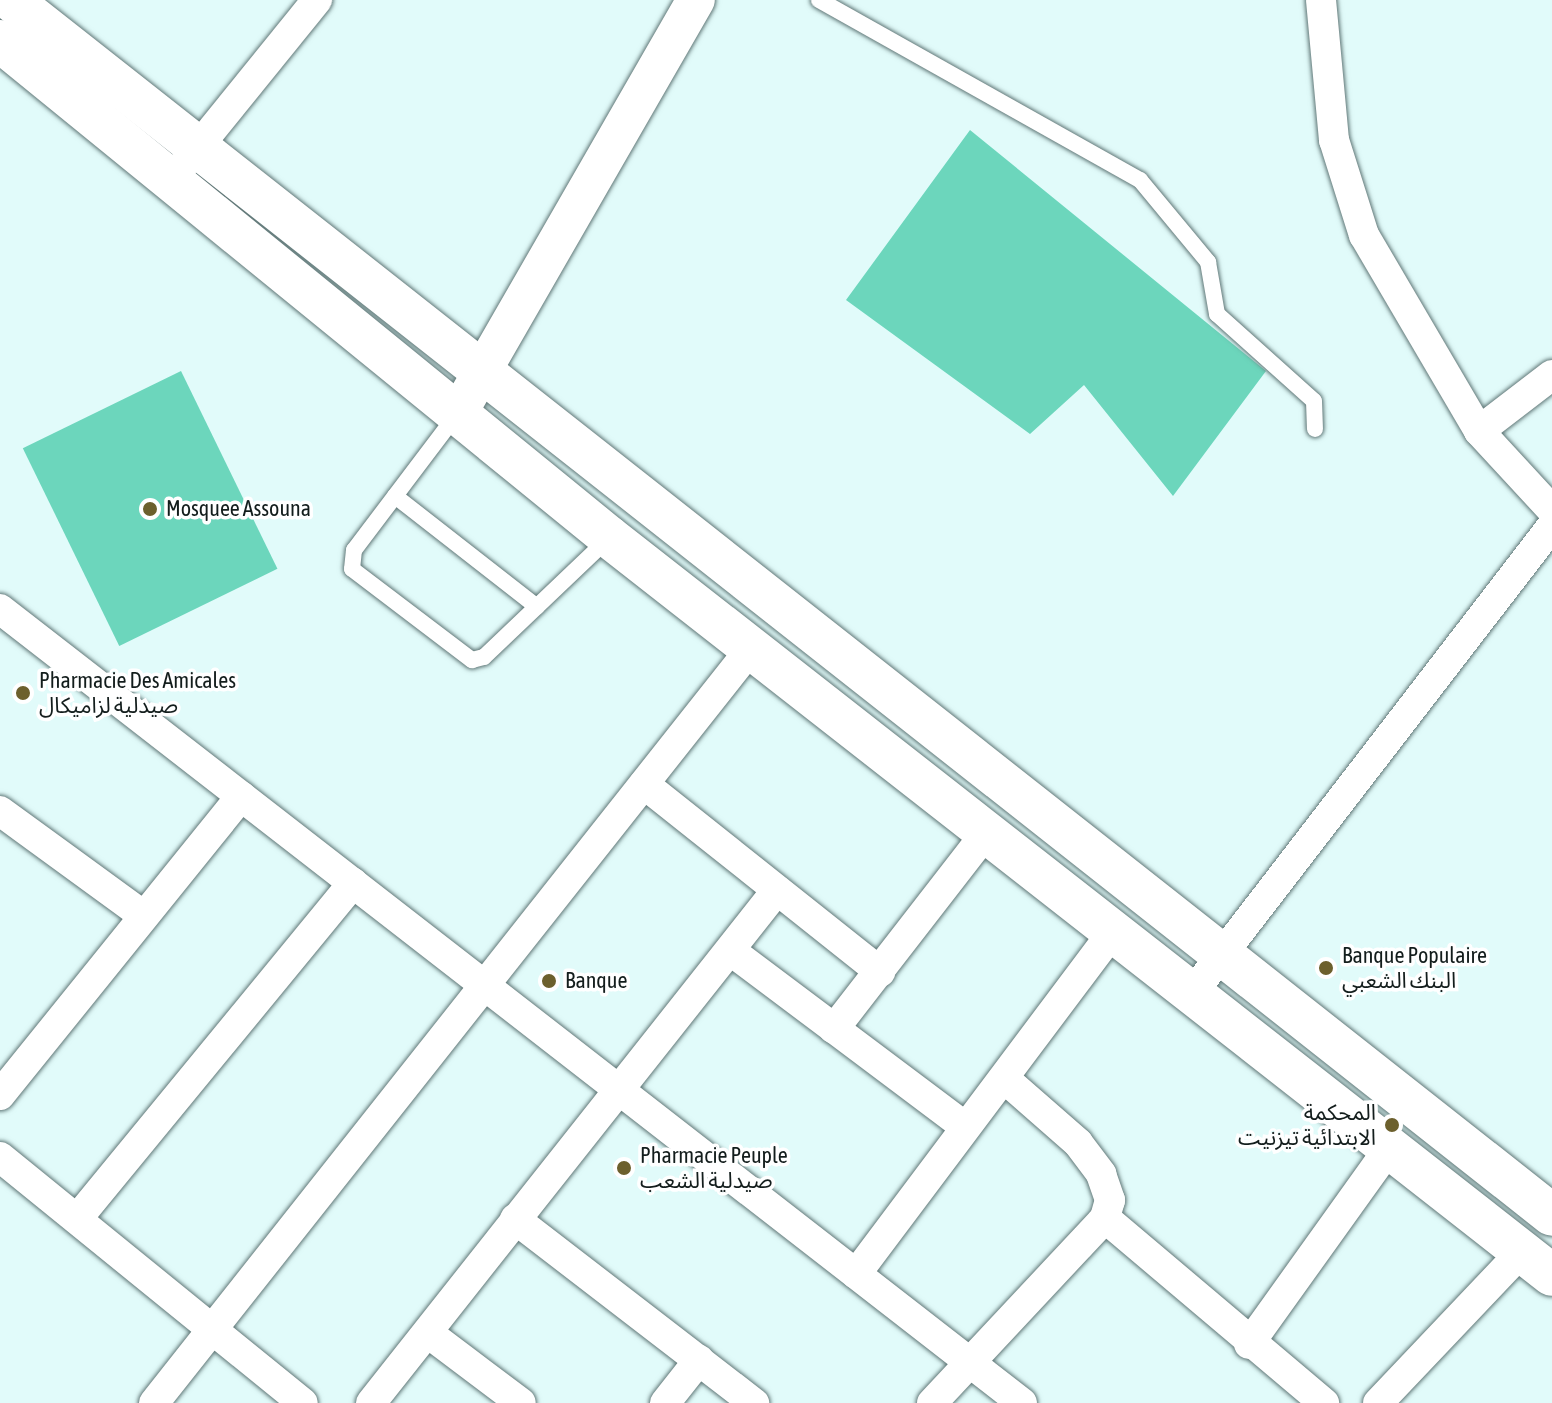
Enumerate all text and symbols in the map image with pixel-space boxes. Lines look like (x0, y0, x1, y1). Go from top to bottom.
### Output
place label: Mosquee Assouna (166, 496, 311, 522)
marker: Mosquee Assouna (141, 500, 159, 518)
place label: Pharmacie Des Amicales صيدلية لزاميكال (39, 667, 236, 718)
marker: Pharmacie Des Amicales صيدلية لزاميكال (14, 684, 32, 702)
place label: Banque Populaire البنك الشعبي (1342, 942, 1487, 994)
marker: Banque Populaire البنك الشعبي (1317, 959, 1335, 977)
place label: Banque (565, 968, 627, 994)
marker: Banque (540, 972, 558, 990)
place label: المحكمة الابتدائية تيزنيت (1238, 1099, 1376, 1150)
marker: المحكمة الابتدائية تيزنيت (1383, 1116, 1401, 1134)
place label: Pharmacie Peuple صيدلية الشعب (640, 1142, 788, 1194)
marker: Pharmacie Peuple صيدلية الشعب (615, 1159, 633, 1177)

